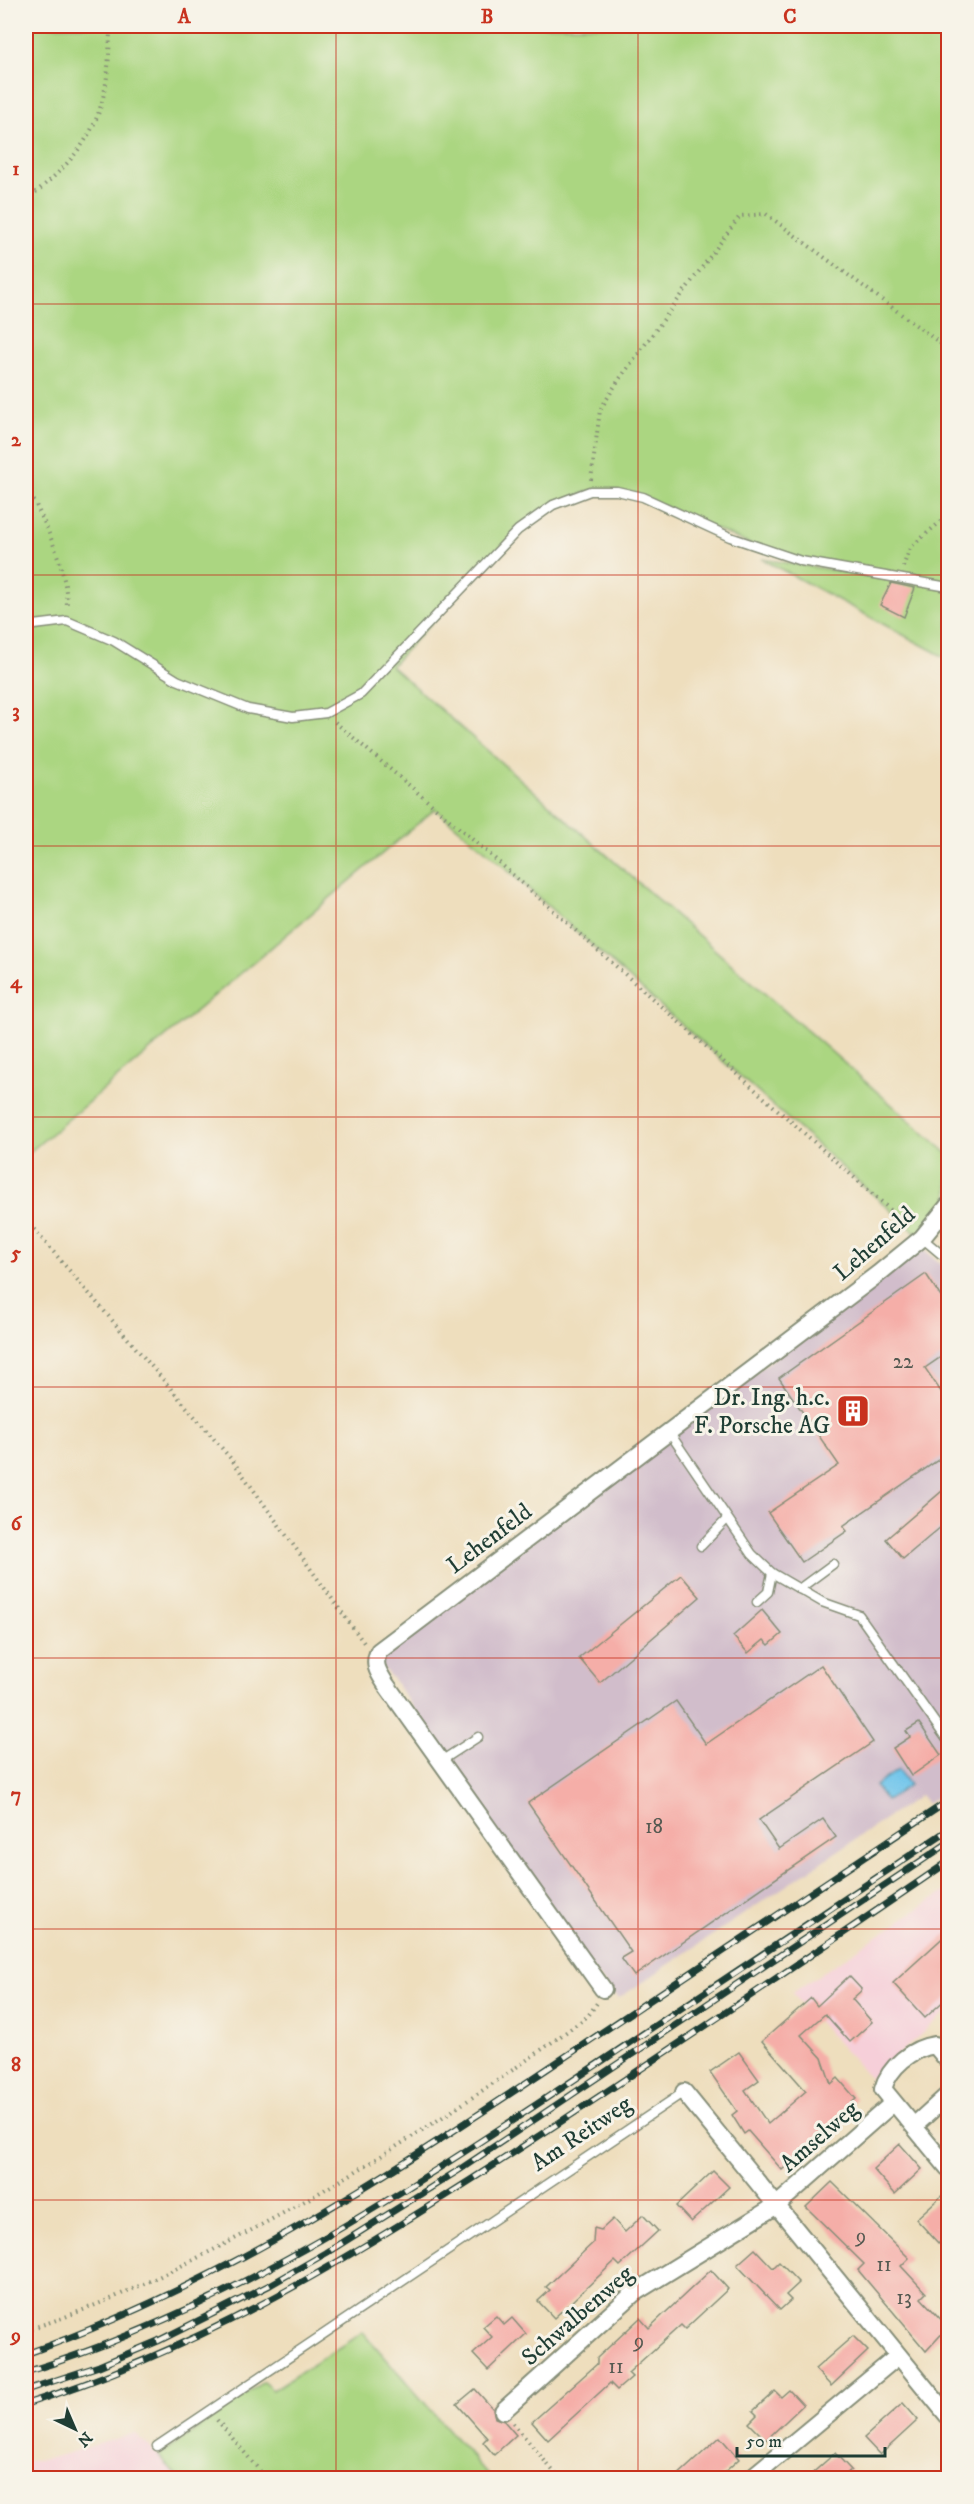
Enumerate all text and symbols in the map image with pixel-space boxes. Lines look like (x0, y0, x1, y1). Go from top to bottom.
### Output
text: A (177, 5, 192, 30)
text: B (481, 5, 493, 30)
text: C (783, 5, 797, 30)
text: 1 (12, 157, 20, 182)
text: 2 (11, 428, 22, 453)
text: 3 (12, 699, 20, 724)
text: 4 (10, 970, 23, 995)
street label: Lehenfeld (827, 1200, 922, 1288)
text: 5 (10, 1241, 21, 1266)
house number: 22 (893, 1349, 914, 1375)
place label: Dr. Ing. h.c. F. Porsche AG (694, 1383, 830, 1441)
building icon: Dr. Ing. h.c. F. Porsche AG (835, 1393, 871, 1429)
street label: Lehenfeld (441, 1497, 538, 1581)
text: 6 (11, 1512, 23, 1537)
text: 7 (11, 1783, 21, 1808)
house number: 18 (645, 1814, 663, 1840)
text: 8 (11, 2053, 21, 2078)
street label: Am Reitweg (526, 2089, 638, 2178)
street label: Amselweg (774, 2094, 866, 2179)
house number: 9 (855, 2224, 866, 2250)
house number: 11 (876, 2252, 892, 2278)
street label: Schwalbenweg (516, 2259, 640, 2373)
house number: 13 (896, 2285, 912, 2311)
text: 9 (9, 2324, 21, 2349)
house number: 9 (633, 2329, 644, 2355)
house number: 11 (608, 2354, 624, 2380)
north arrow (45, 2399, 105, 2459)
scale bar (737, 2420, 886, 2458)
text: N (73, 2427, 96, 2451)
text: 50 m (746, 2431, 782, 2453)

